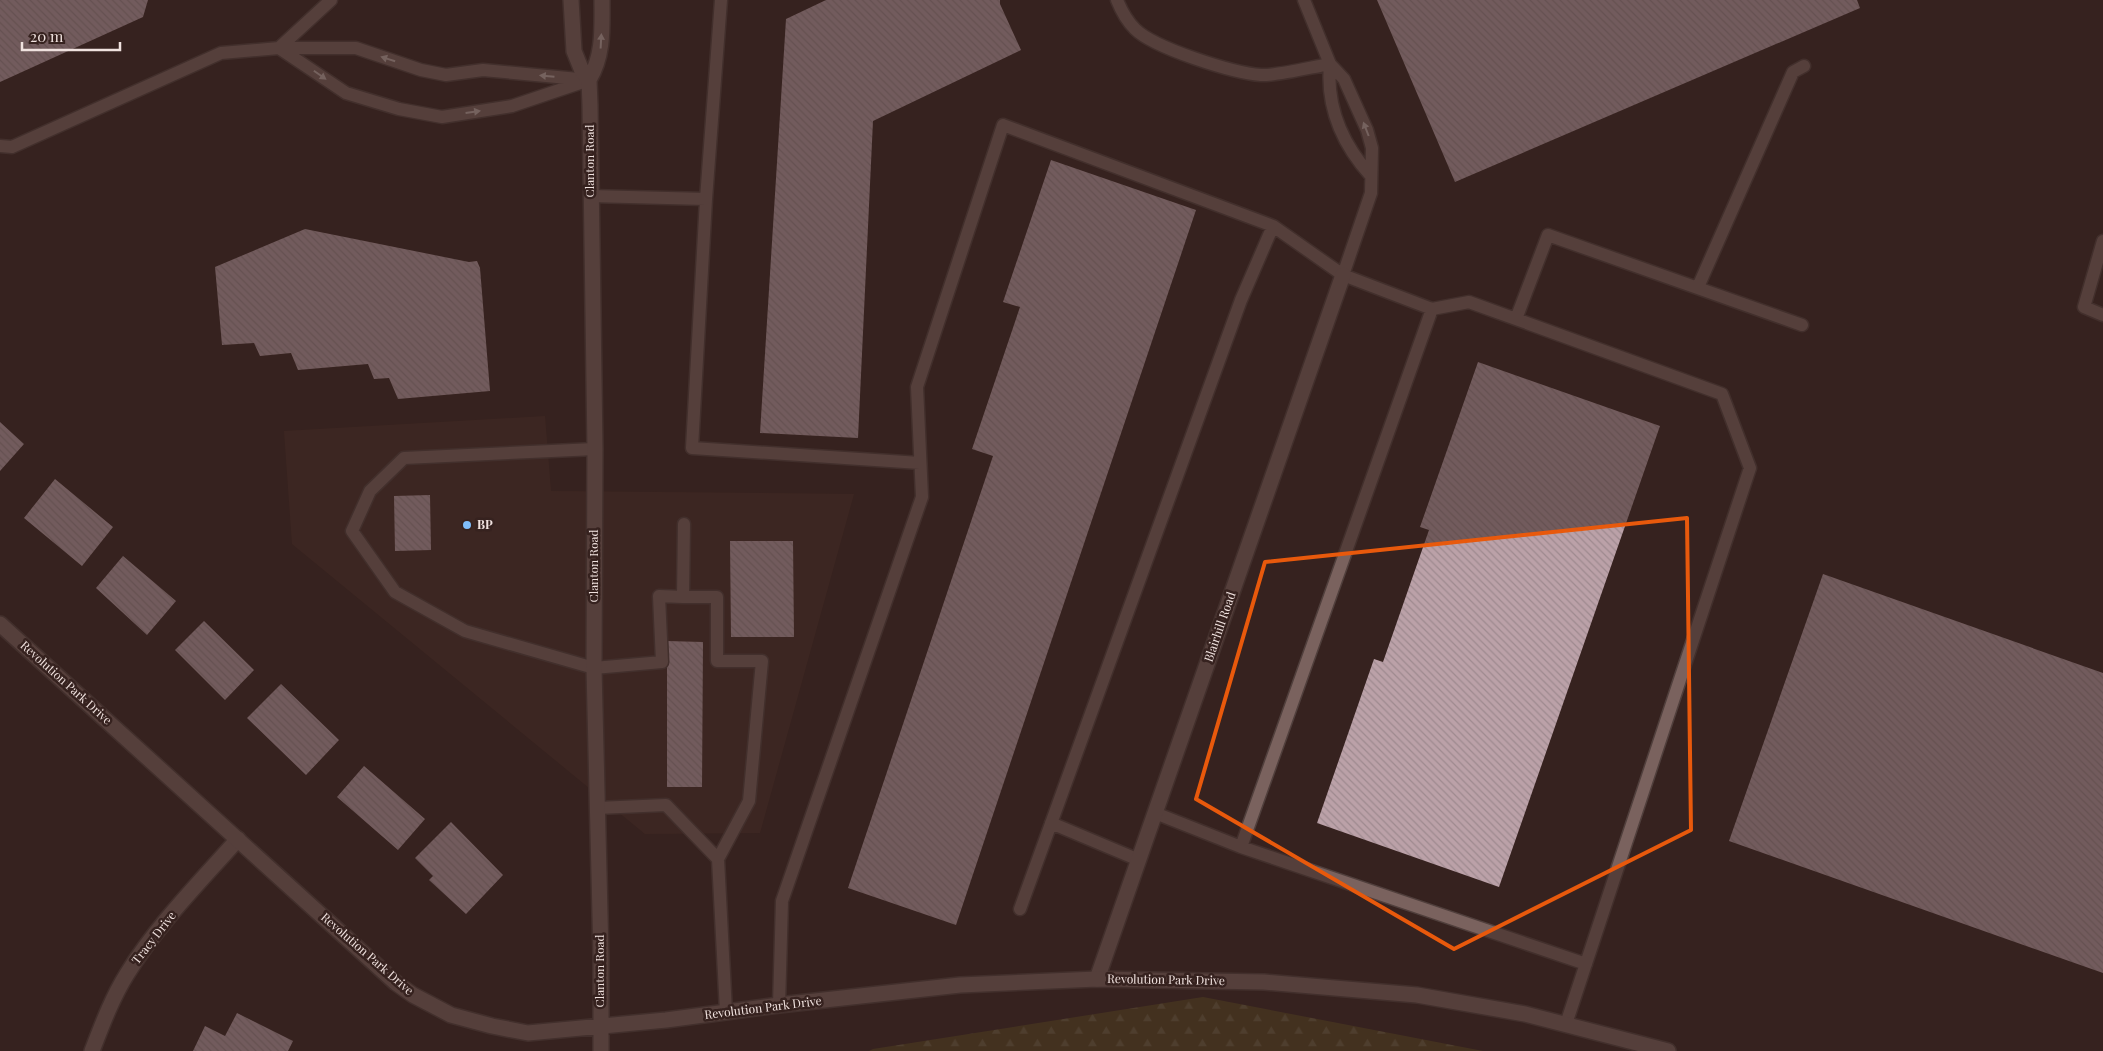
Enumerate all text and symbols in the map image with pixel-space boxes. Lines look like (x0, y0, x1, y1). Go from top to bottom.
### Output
scale bar (22, 20, 120, 52)
text: 20 m (30, 26, 64, 46)
one-way arrow (598, 33, 606, 49)
one-way arrow (380, 54, 395, 62)
one-way arrow (313, 70, 327, 80)
one-way arrow (539, 72, 555, 80)
one-way arrow (466, 108, 482, 116)
one-way arrow (1362, 121, 1370, 136)
street label: Clanton Road (581, 124, 597, 198)
place label: BP (477, 516, 493, 532)
marker: BP (461, 519, 473, 531)
street label: Clanton Road (585, 529, 601, 603)
street label: Blairhill Road (1200, 589, 1239, 664)
street label: Revolution Park Drive (18, 637, 116, 728)
street label: Tracy Drive (128, 908, 179, 967)
street label: Revolution Park Drive (318, 909, 417, 998)
street label: Clanton Road (591, 934, 607, 1008)
street label: Revolution Park Drive (1107, 970, 1225, 988)
street label: Revolution Park Drive (703, 992, 822, 1022)

